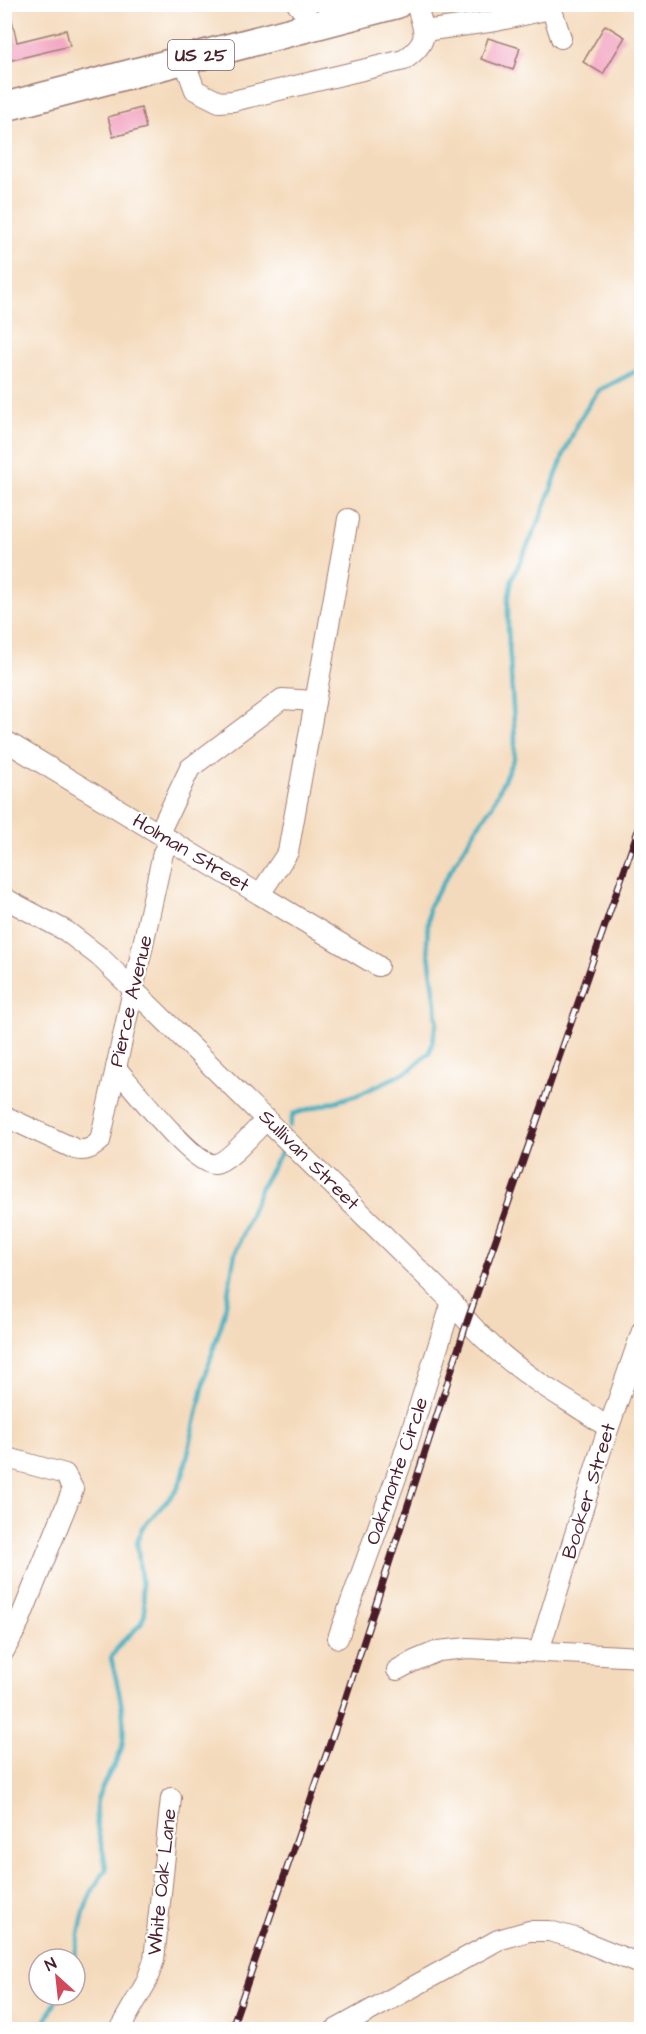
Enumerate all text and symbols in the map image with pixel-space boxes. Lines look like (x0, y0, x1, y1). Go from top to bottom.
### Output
road number: US 25 (168, 40, 234, 70)
street label: Holman Street (127, 807, 255, 899)
street label: Pierce Avenue (102, 932, 160, 1069)
street label: Sullivan Street (252, 1103, 366, 1217)
street label: Oakmonte Circle (359, 1393, 435, 1549)
street label: Booker Street (555, 1420, 623, 1562)
street label: White Oak Lane (140, 1807, 184, 1957)
north arrow (27, 1947, 87, 2007)
text: N (41, 1952, 60, 1977)

